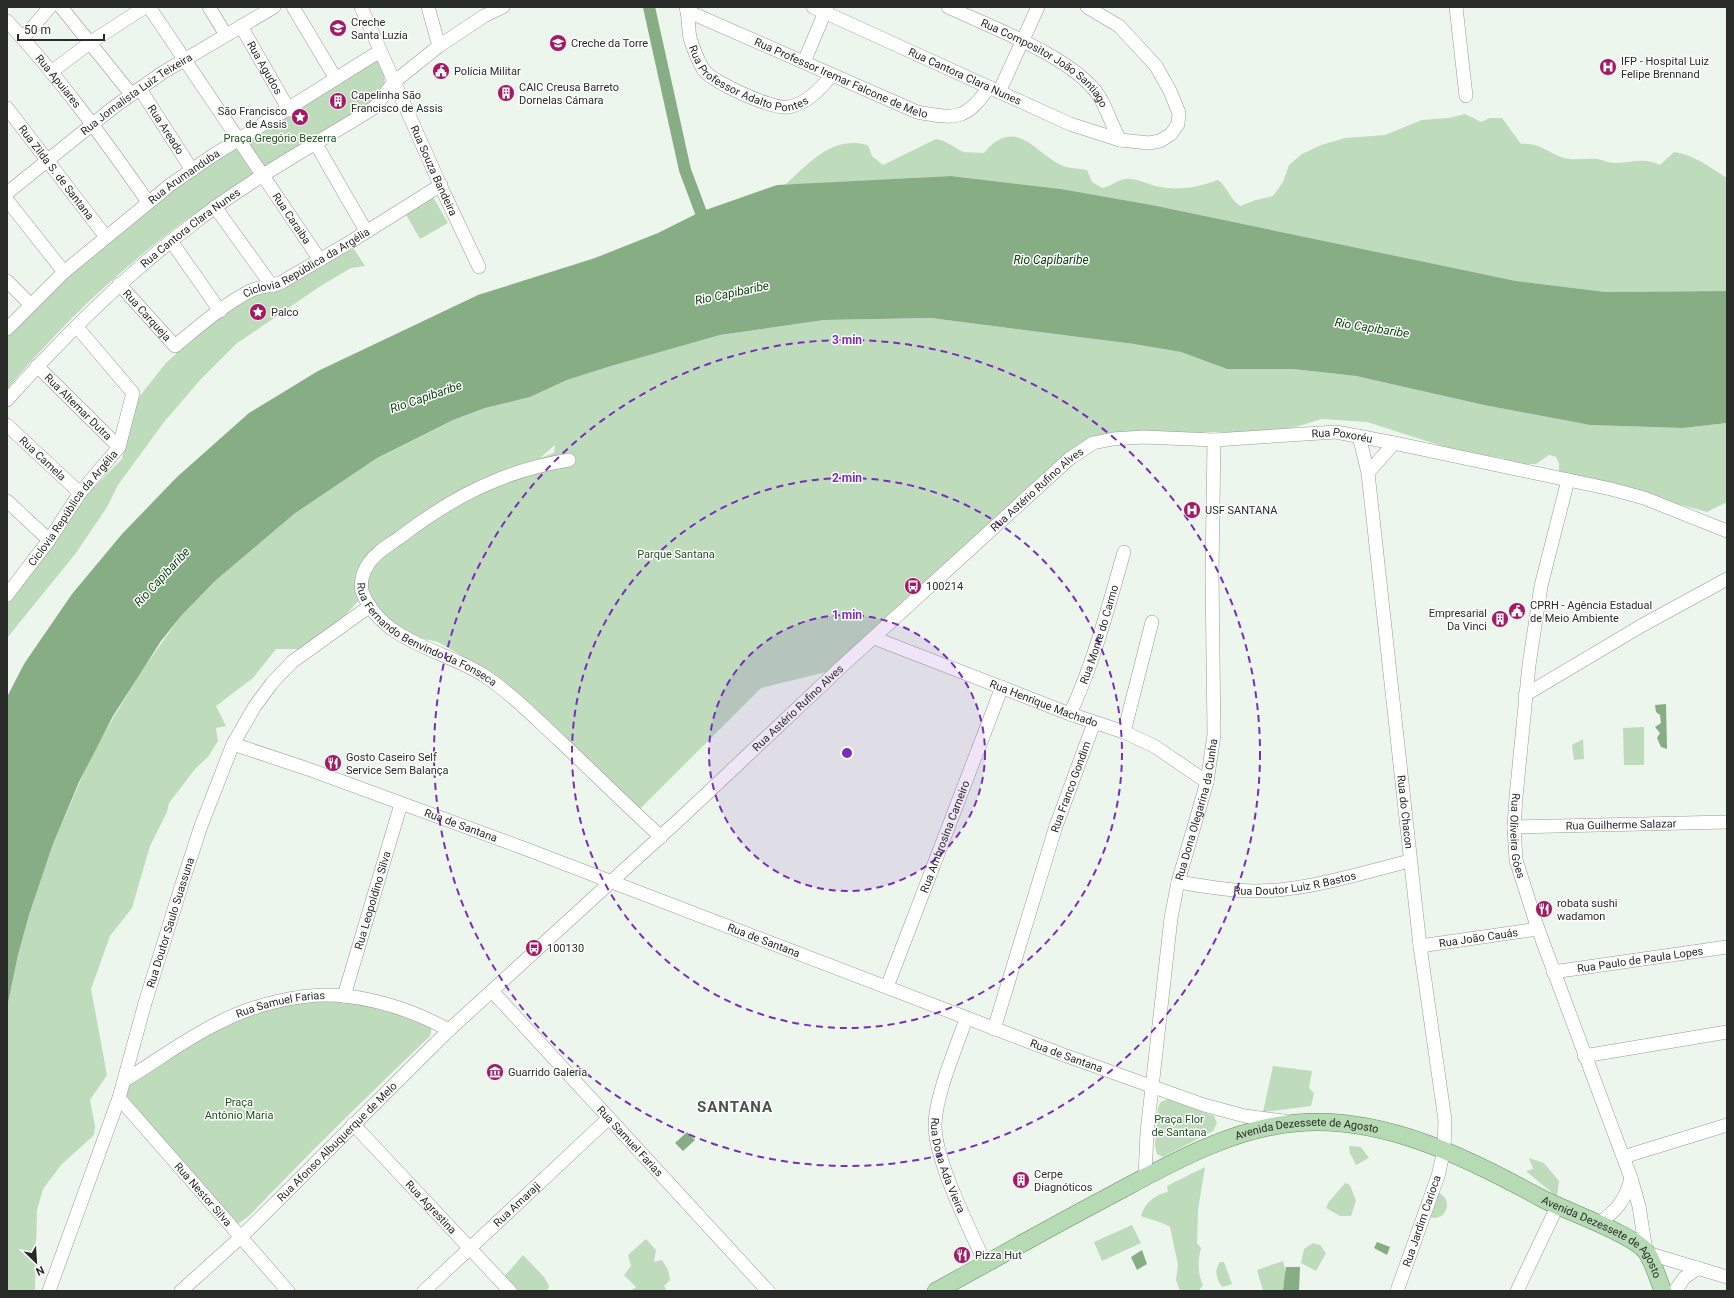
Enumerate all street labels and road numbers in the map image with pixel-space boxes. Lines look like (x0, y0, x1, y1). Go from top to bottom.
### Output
street label: Rua Compositor João Santiago (979, 16, 1110, 109)
street label: Rua Professor Iremar Falcone de Melo (753, 35, 929, 120)
street label: Rua Agudos (244, 39, 285, 97)
street label: Rua Professor Adalto Pontes (686, 43, 811, 114)
street label: Rua Cantora Clara Nunes (907, 45, 1024, 108)
street label: Rua Jornalista Luiz Teixeira (78, 50, 194, 138)
street label: Rua Apuiares (33, 52, 84, 111)
street label: Rua Areado (145, 102, 187, 157)
street label: Rua Zilda S. de Santana (16, 122, 97, 222)
street label: Rua Souza Bandeira (408, 123, 460, 218)
street label: Rua Arumanduba (146, 146, 222, 207)
street label: Rua Cantora Clara Nunes (138, 185, 243, 270)
street label: Rua Caraiba (270, 190, 314, 246)
street label: Ciclovia República da Argélia (240, 225, 372, 300)
street label: Rua Carqueja (120, 287, 174, 344)
street label: Rua Altemar Dutra (42, 371, 115, 443)
street label: Rua Poxoréu (1311, 425, 1374, 445)
street label: Rua Camela (17, 434, 69, 483)
street label: Rua Astério Rufino Alves (988, 445, 1086, 534)
street label: Ciclovia República da Argélia (25, 447, 120, 568)
street label: Rua Fernando Benvindo da Fonseca (355, 582, 499, 689)
street label: Rua Monte do Carmo (1077, 583, 1121, 686)
street label: Rua Astério Rufino Alves (750, 662, 846, 754)
street label: Rua Henrique Machado (988, 677, 1100, 729)
street label: Rua Dona Olegarina da Cunha (1172, 738, 1220, 882)
street label: Rua Franco Gondim (1048, 739, 1093, 834)
street label: Rua do Chacon (1395, 774, 1416, 849)
street label: Rua Ambrosina Carneiro (917, 779, 972, 895)
street label: Rua Oliveira Góes (1507, 793, 1528, 880)
street label: Rua de Santana (423, 806, 499, 844)
street label: Rua Guilherme Salazar (1565, 817, 1677, 832)
street label: Rua Leopoldino Silva (352, 849, 393, 951)
street label: Rua Doutor Saulo Suassuna (144, 856, 197, 989)
street label: Rua Doutor Luiz R Bastos (1233, 869, 1358, 898)
street label: Rua de Santana (726, 920, 802, 960)
street label: Rua João Cauás (1438, 925, 1519, 950)
street label: Rua Paulo de Paula Lopes (1576, 944, 1704, 975)
street label: Rua Samuel Farias (234, 988, 326, 1020)
street label: Rua de Santana (1028, 1036, 1105, 1075)
street label: Rua Afonso Albuquerque de Melo (274, 1079, 400, 1204)
street label: Rua Samuel Farias (595, 1103, 666, 1179)
street label: Avenida Dezessete de Agosto (1233, 1116, 1380, 1142)
street label: Rua Dona Ada Vieira (928, 1117, 968, 1215)
street label: Rua Nestor Silva (172, 1160, 235, 1229)
street label: Rua Jardim Carioca (1400, 1173, 1444, 1269)
street label: Rua Agrestina (403, 1178, 459, 1236)
street label: Rua Amaraji (491, 1179, 543, 1229)
street label: Avenida Dezessete de Agosto (1540, 1193, 1664, 1280)

